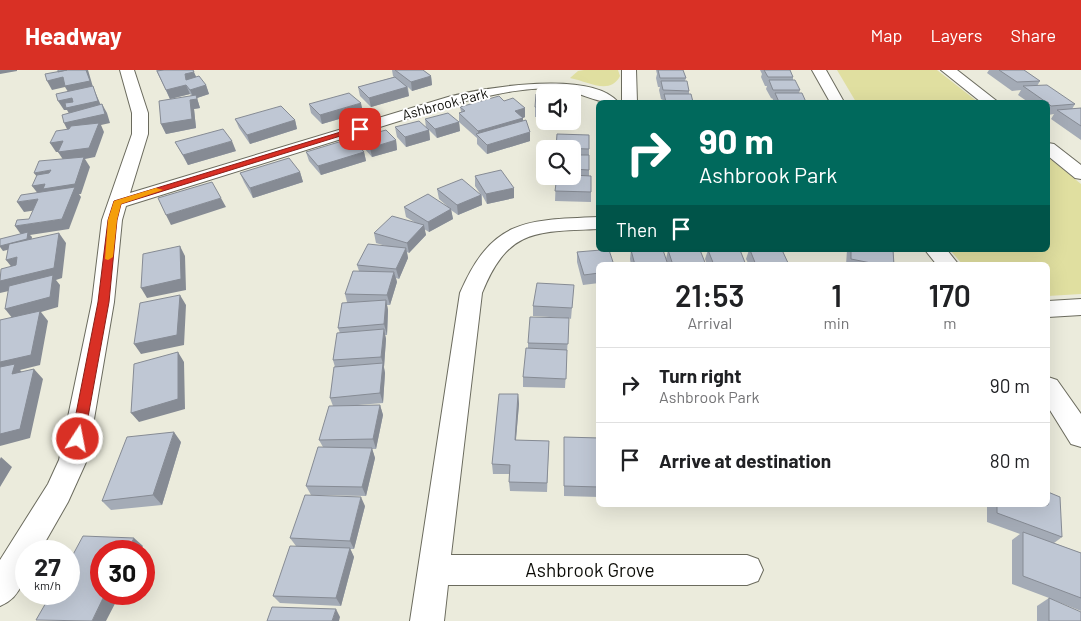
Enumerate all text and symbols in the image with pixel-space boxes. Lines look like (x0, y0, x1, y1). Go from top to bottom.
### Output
text: Headway (25, 21, 122, 50)
text: Map (870, 24, 902, 46)
text: Layers (930, 24, 983, 46)
text: Share (1011, 24, 1056, 46)
street label: Ashbrook Park (400, 84, 490, 123)
map controls (536, 85, 581, 185)
button: sound (536, 85, 581, 130)
pin (339, 108, 381, 150)
icon: arrive (346, 115, 374, 143)
text: 90 m (699, 119, 774, 161)
icon: right (616, 120, 681, 185)
button: search (536, 140, 581, 185)
text: Ashbrook Park (699, 161, 837, 187)
icon: arrive (667, 215, 695, 243)
text: Then (616, 218, 657, 241)
text: 21:53 (675, 277, 744, 313)
text: 1 (831, 277, 842, 313)
text: 170 (929, 277, 971, 313)
text: Arrival (687, 313, 732, 332)
text: min (824, 313, 850, 332)
text: m (943, 313, 956, 332)
text: Turn right (659, 364, 741, 387)
icon: right (616, 371, 644, 399)
text: 90 m (990, 374, 1030, 397)
text: Ashbrook Park (659, 387, 760, 406)
position arrow (51, 412, 103, 464)
icon: arrive (616, 446, 644, 474)
text: Arrive at destination (659, 449, 831, 472)
text: 80 m (990, 449, 1030, 472)
speed limit sign: 30 (90, 540, 155, 605)
text: 27 (34, 551, 61, 581)
street label: Ashbrook Grove (525, 558, 655, 581)
text: km/h (34, 578, 61, 592)

